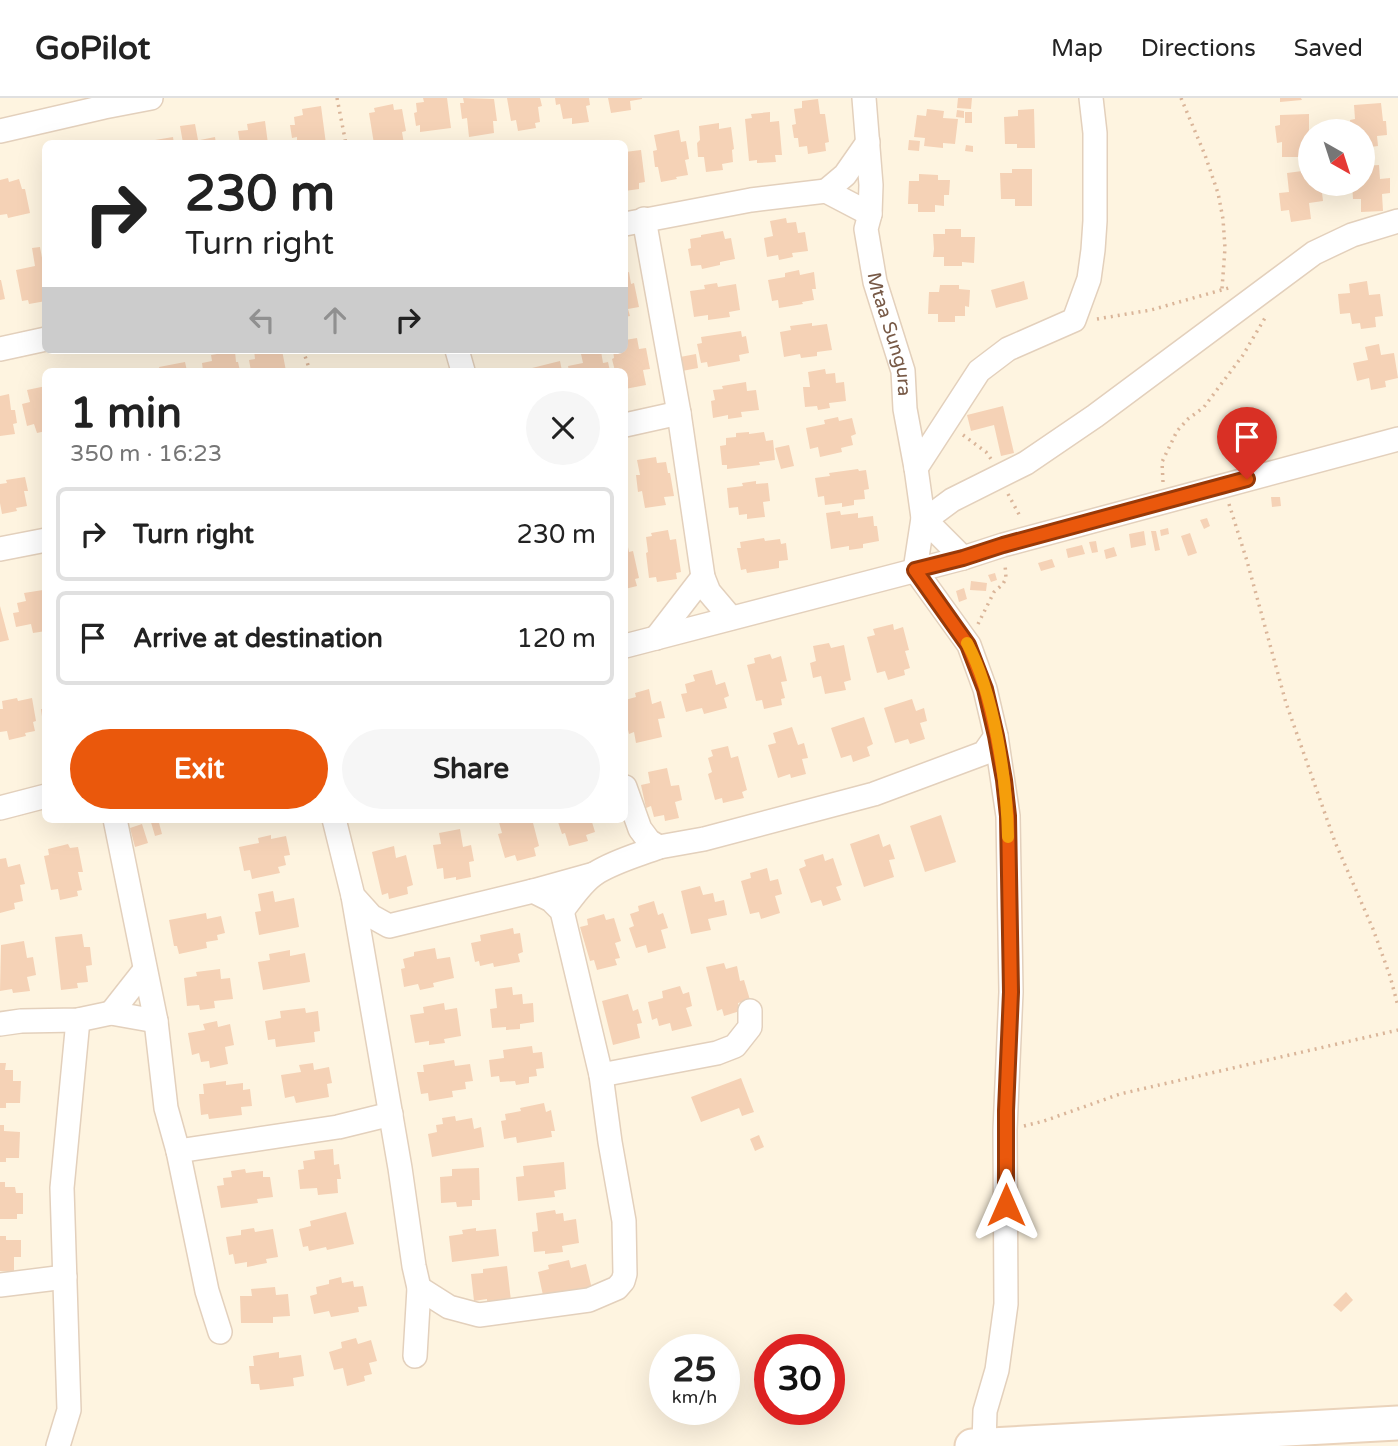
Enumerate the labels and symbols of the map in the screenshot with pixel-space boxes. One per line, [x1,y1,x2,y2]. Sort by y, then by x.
north arrow [1298,119,1376,196]
street label: Mtaa Sungura [863,271,915,397]
pin [1217,407,1277,479]
position arrow [969,1168,1043,1242]
speed limit sign: 30 [754,1334,845,1425]

